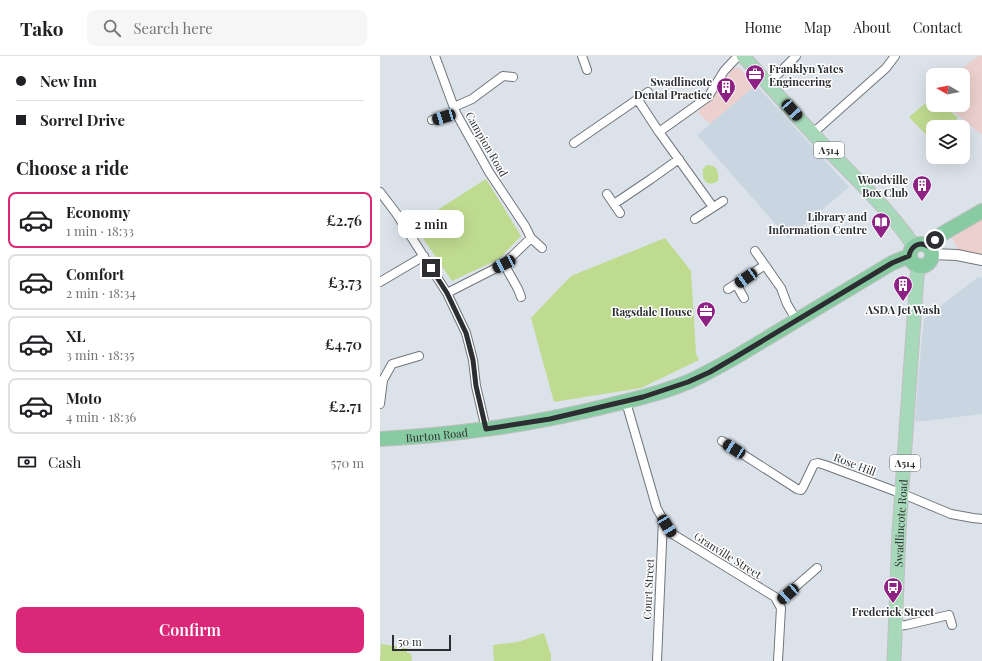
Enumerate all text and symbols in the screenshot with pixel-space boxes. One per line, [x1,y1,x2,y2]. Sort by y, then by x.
search box [87,10,367,46]
text: Tako [20,15,63,41]
icon: search [101,17,123,39]
text: Search here [133,18,213,38]
text: Home [744,18,782,37]
text: Map [804,18,831,37]
text: About [853,18,891,37]
text: Contact [913,18,962,37]
place label: Franklyn Yates Engineering [769,61,844,89]
office icon: Franklyn Yates Engineering [744,63,766,91]
north arrow [926,68,970,112]
map controls [926,68,970,164]
text: New Inn [40,71,97,91]
place label: Swadlincote Dental Practice [634,74,712,102]
building icon: Swadlincote Dental Practice [715,76,737,104]
car [780,97,804,123]
car [431,108,457,126]
street label: Campion Road [462,109,512,180]
text: Sorrel Drive [40,110,125,130]
button: layers [926,120,970,164]
road number: A514 [814,142,844,158]
text: Choose a ride [16,156,129,180]
place label: Woodville Box Club [857,172,909,200]
building icon: Woodville Box Club [911,174,933,202]
icon: car [18,202,54,238]
text: Economy [66,202,130,222]
place label: Library and Information Centre [768,209,867,237]
text: £2.76 [326,210,362,230]
callout: 2 min [398,210,464,238]
library icon: Library and Information Centre [870,211,892,239]
text: 2 min [414,215,448,232]
text: 1 min · 18:33 [66,222,134,239]
route start [926,231,944,249]
car [491,253,517,275]
route end [422,259,440,277]
icon: car [18,264,54,300]
text: Comfort [66,264,124,284]
car [733,266,759,290]
text: £3.73 [328,272,362,292]
building icon: ASDA Jet Wash [892,274,914,302]
text: 2 min · 18:34 [66,284,136,301]
office icon: Ragsdale House [695,300,717,328]
place label: ASDA Jet Wash [865,302,941,317]
place label: Ragsdale House [612,304,692,319]
icon: car [18,326,54,362]
text: XL [66,326,86,346]
text: £4.70 [325,334,362,354]
text: 3 min · 18:35 [66,346,134,363]
icon: car [18,388,54,424]
text: Moto [66,388,102,408]
text: £2.71 [329,396,362,416]
text: 4 min · 18:36 [66,408,136,425]
street label: Burton Road [405,424,469,445]
car [721,437,747,461]
street label: Rose Hill [832,449,878,479]
icon: cash [16,451,38,473]
text: Cash [48,452,81,472]
text: 570 m [331,454,364,471]
road number: A514 [890,455,920,471]
street label: Swadlincote Road [890,478,910,567]
car [656,513,678,539]
street label: Granville Street [691,528,765,582]
street label: Court Street [639,558,657,620]
bus stop icon: Frederick Street [882,576,904,604]
car [775,582,801,606]
place label: Frederick Street [852,604,934,619]
button: Confirm [16,607,364,653]
scale bar [392,633,451,652]
text: 50 m [398,634,422,649]

